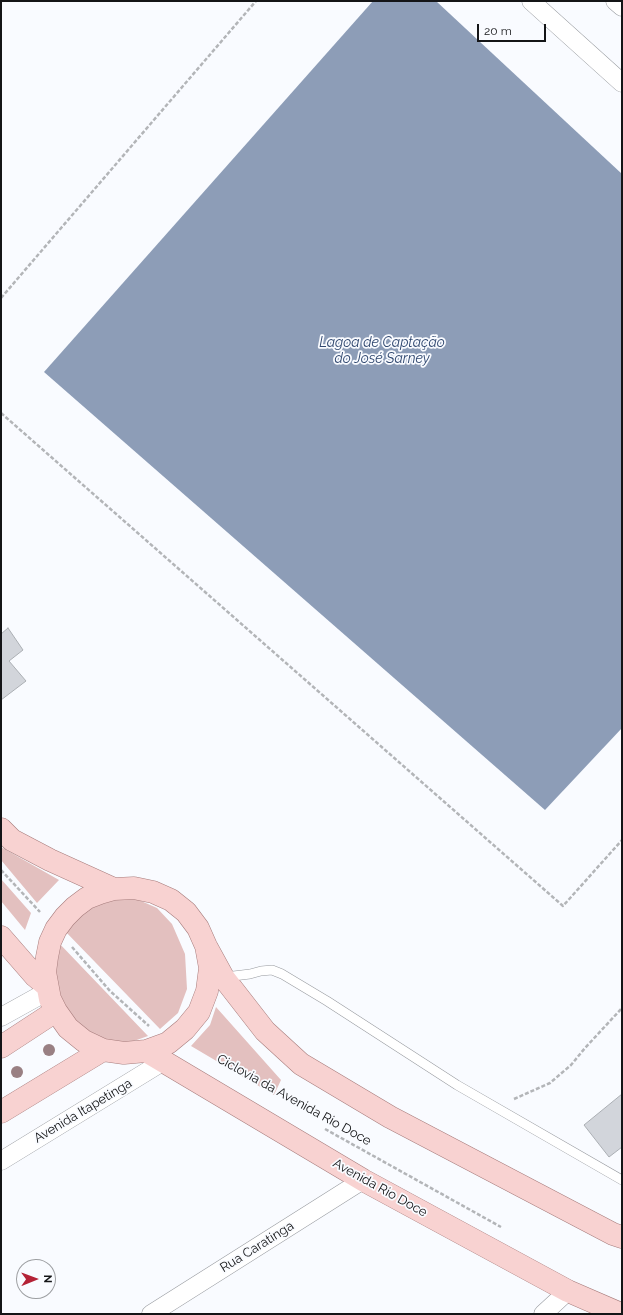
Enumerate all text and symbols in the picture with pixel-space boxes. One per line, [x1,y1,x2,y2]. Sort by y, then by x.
scale bar [479,16,548,42]
text: 20 m [484,24,512,38]
water label: Lagoa de Captação do José Sarney [319,335,445,368]
street label: Ciclovia da Avenida Rio Doce [214,1051,374,1149]
street label: Avenida Itapetinga [31,1076,135,1146]
street label: Avenida Rio Doce [330,1156,430,1220]
street label: Rua Caratinga [217,1218,297,1276]
north arrow [16,1259,56,1299]
text: N [41,1274,54,1283]

